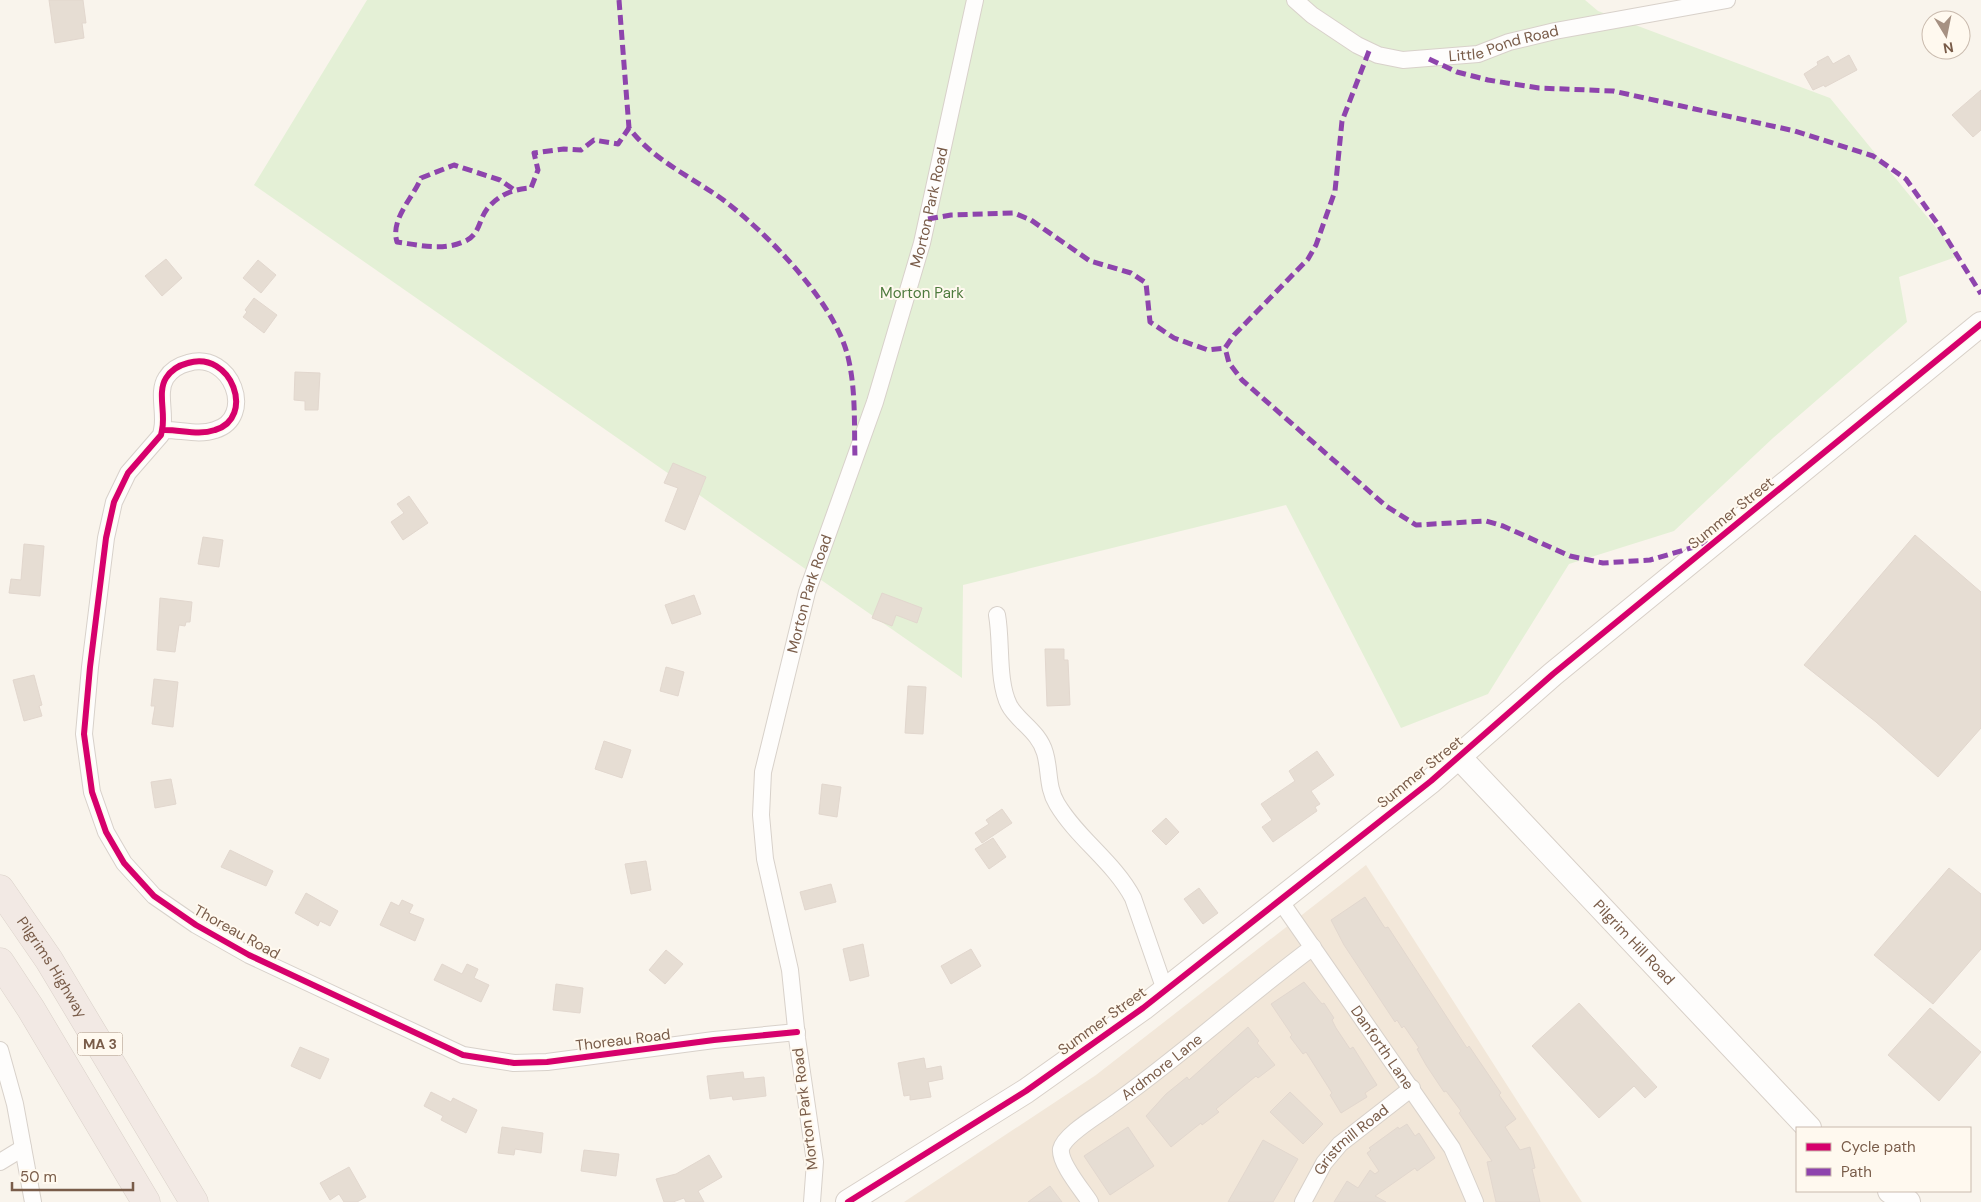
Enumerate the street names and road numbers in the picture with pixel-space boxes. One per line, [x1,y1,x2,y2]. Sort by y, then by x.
street label: Little Pond Road [1448,20,1561,66]
street label: Morton Park Road [905,145,953,270]
street label: Summer Street [1684,472,1778,554]
street label: Morton Park Road [782,532,837,655]
street label: Summer Street [1373,731,1467,813]
street label: Pilgrim Hill Road [1589,896,1679,989]
street label: Thoreau Road [190,900,284,964]
street label: Pilgrims Highway [12,913,92,1022]
street label: Summer Street [1054,982,1150,1060]
street label: Danforth Lane [1346,1002,1418,1094]
street label: Thoreau Road [574,1024,672,1056]
street label: Ardmore Lane [1117,1029,1206,1105]
road number: MA 3 [78,1032,122,1056]
street label: Morton Park Road [788,1047,822,1171]
street label: Gristmill Road [1309,1100,1393,1179]

